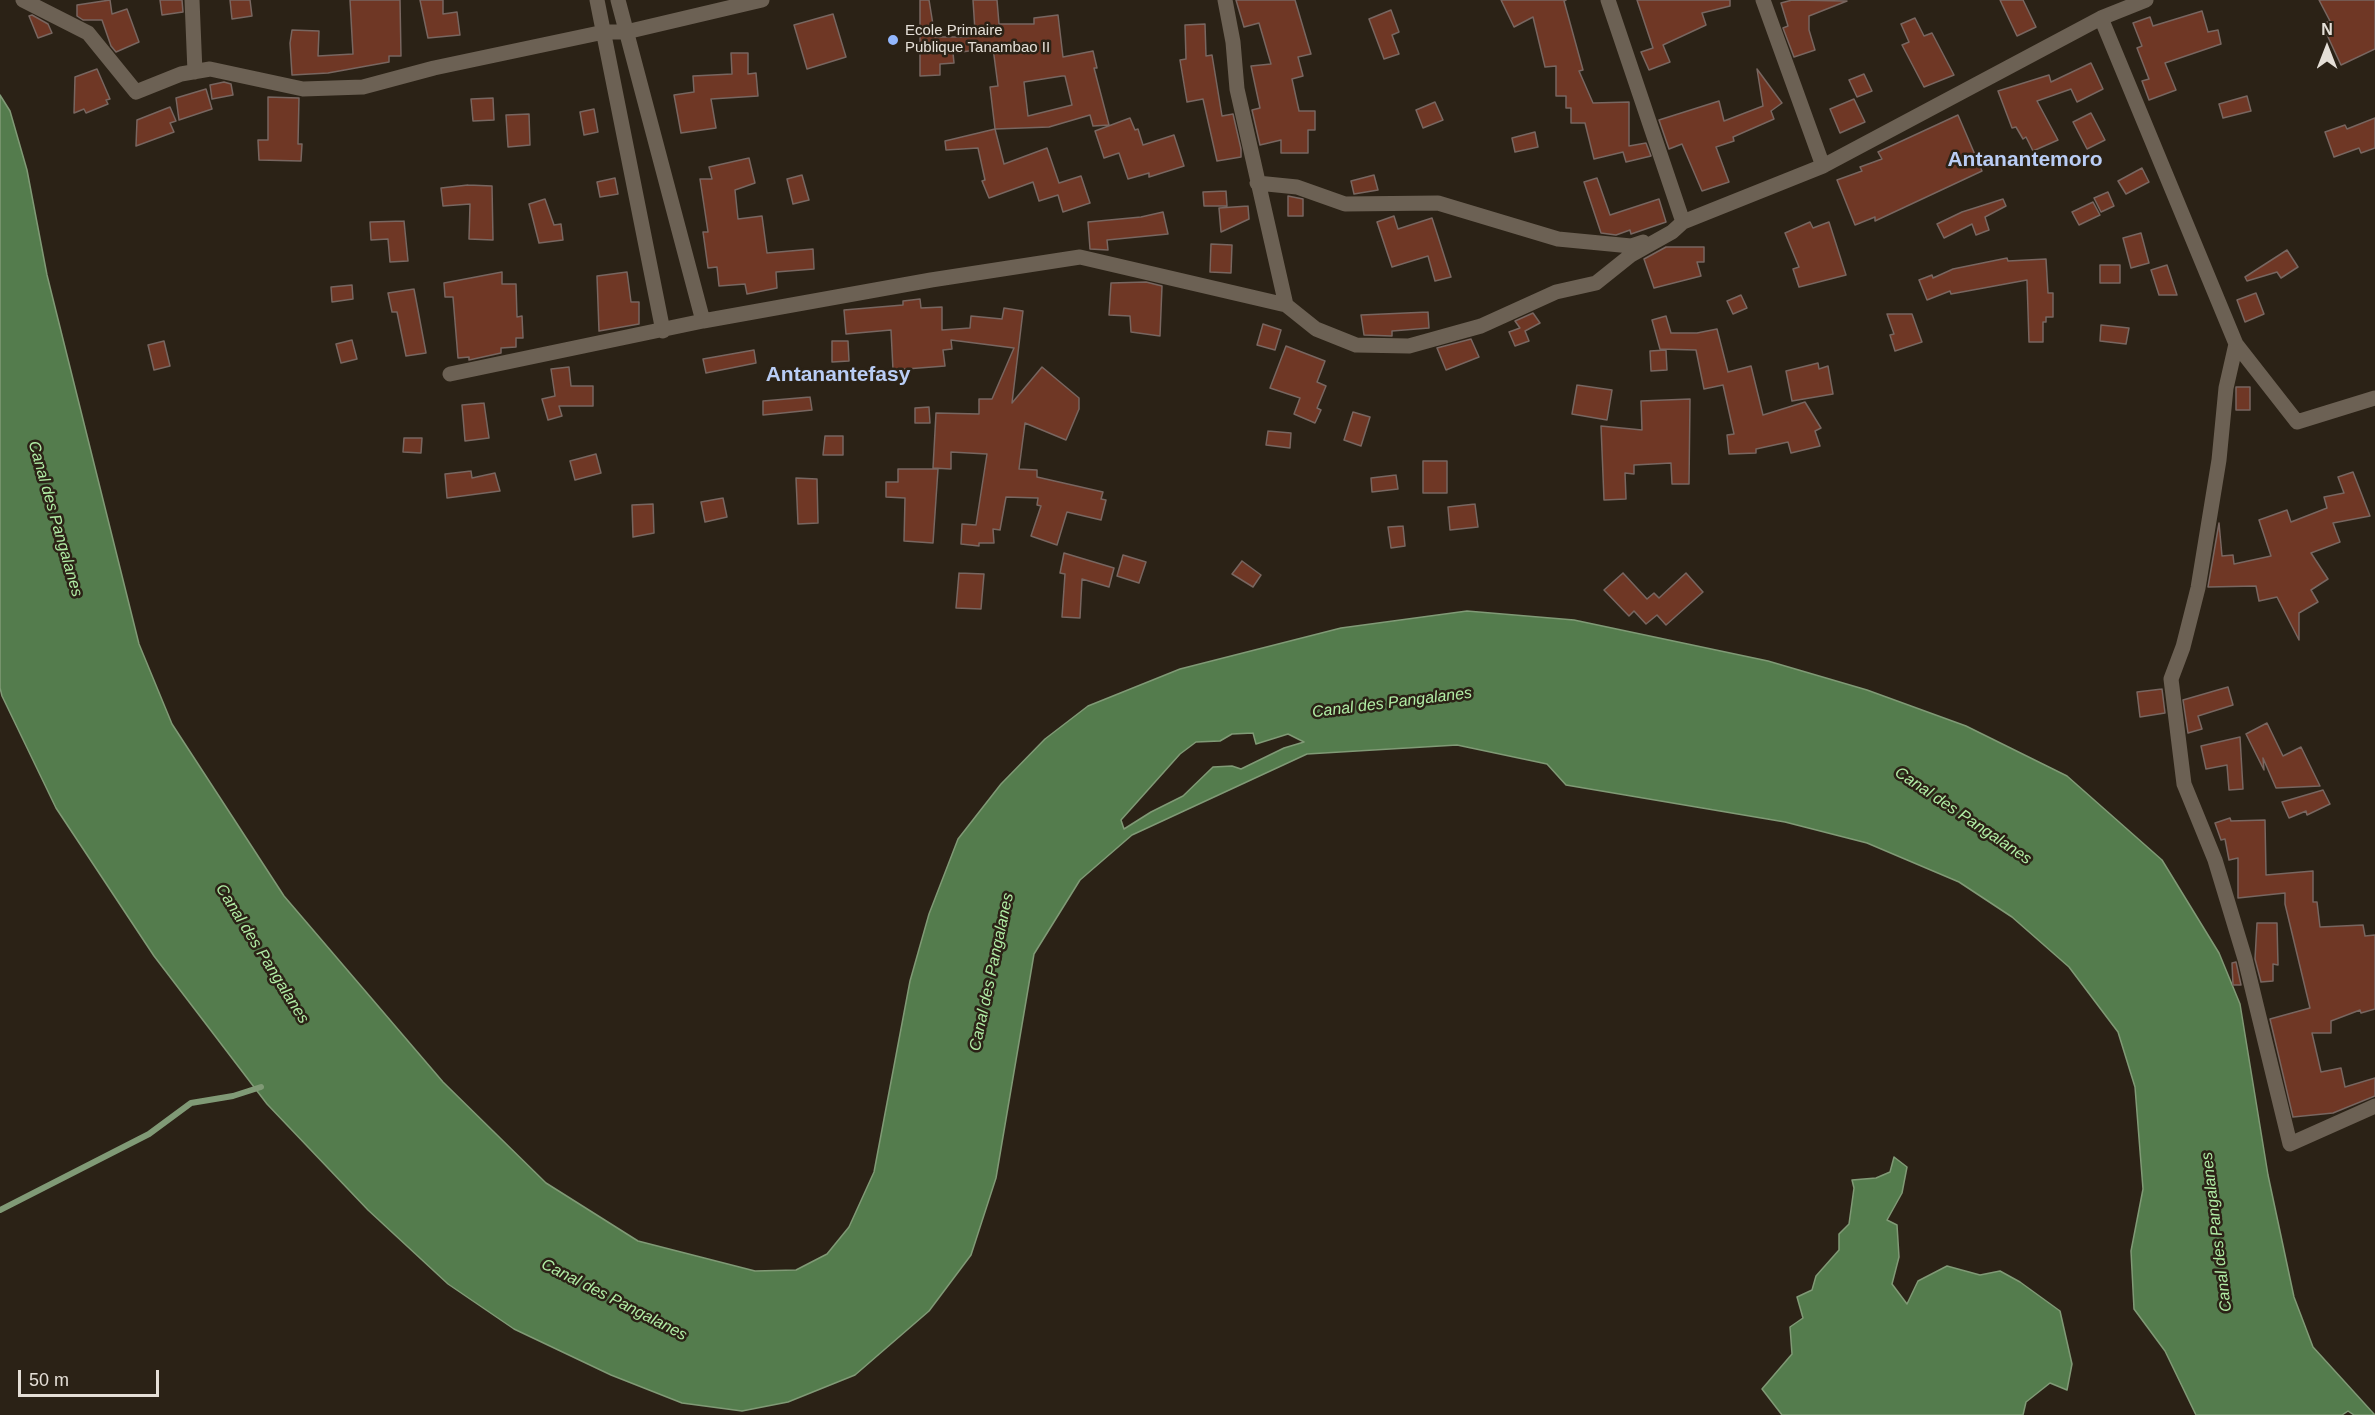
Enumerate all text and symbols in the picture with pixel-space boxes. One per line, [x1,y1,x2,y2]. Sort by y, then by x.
north arrow [2297,18,2357,78]
text: N [2321,21,2333,38]
place label: Ecole Primaire Publique Tanambao II [905,22,1050,57]
marker: Ecole Primaire Publique Tanambao II [886,33,900,47]
district label: Antanantemoro [1947,147,2103,173]
district label: Antanantefasy [766,362,910,388]
water label: Canal des Pangalanes [24,439,86,599]
water label: Canal des Pangalanes [1311,684,1473,722]
water label: Canal des Pangalanes [1891,763,2035,869]
water label: Canal des Pangalanes [211,881,313,1027]
water label: Canal des Pangalanes [966,891,1018,1053]
water label: Canal des Pangalanes [2198,1151,2236,1313]
water label: Canal des Pangalanes [538,1255,690,1345]
scale bar [21,1358,162,1396]
text: 50 m [29,1370,69,1390]

